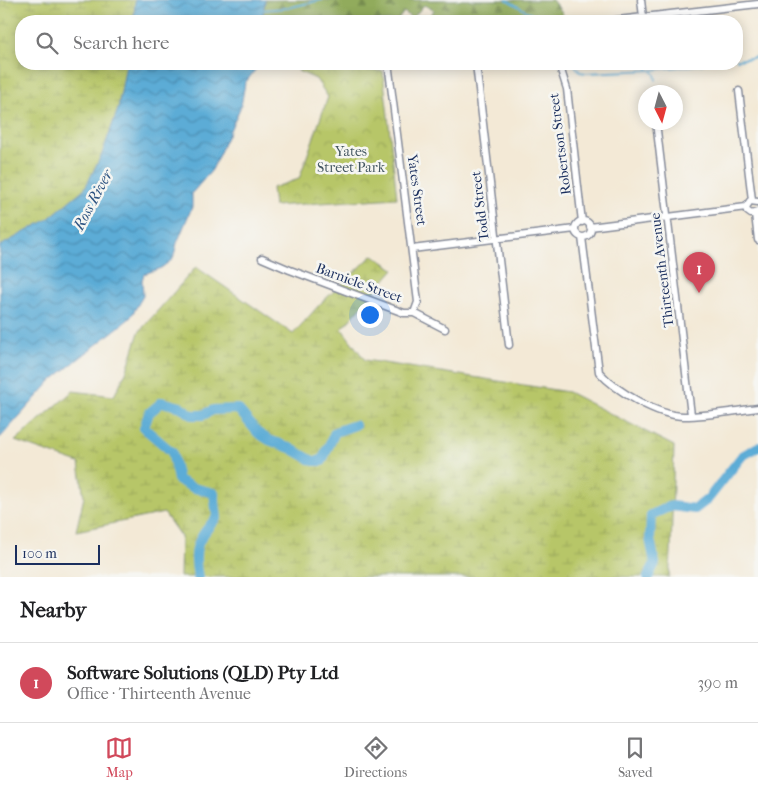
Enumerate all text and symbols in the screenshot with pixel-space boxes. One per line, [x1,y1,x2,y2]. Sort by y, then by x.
search box [15,15,743,70]
icon: search [33,29,61,57]
text: Search here [73,32,169,54]
north arrow [638,85,683,130]
street label: Robertson Street [545,92,575,196]
park label: Yates Street Park [317,143,386,176]
street label: Yates Street [403,152,430,227]
water label: Ross River [69,166,117,234]
street label: Todd Street [467,170,493,242]
street label: Thirteenth Avenue [647,211,677,328]
pin: 1 [683,252,715,293]
street label: Barnicle Street [314,260,404,306]
your location [357,302,383,328]
scale bar [15,542,100,565]
text: 100 m [22,545,57,562]
text: Nearby [20,598,86,622]
text: Software Solutions (QLD) Pty Ltd [67,662,339,684]
text: 1 [33,673,39,692]
text: 390 m [697,673,738,692]
text: Office · Thirteenth Avenue [67,684,251,703]
tab: Map [105,734,133,781]
tab: Directions [344,734,407,781]
tab: Saved [618,734,653,781]

